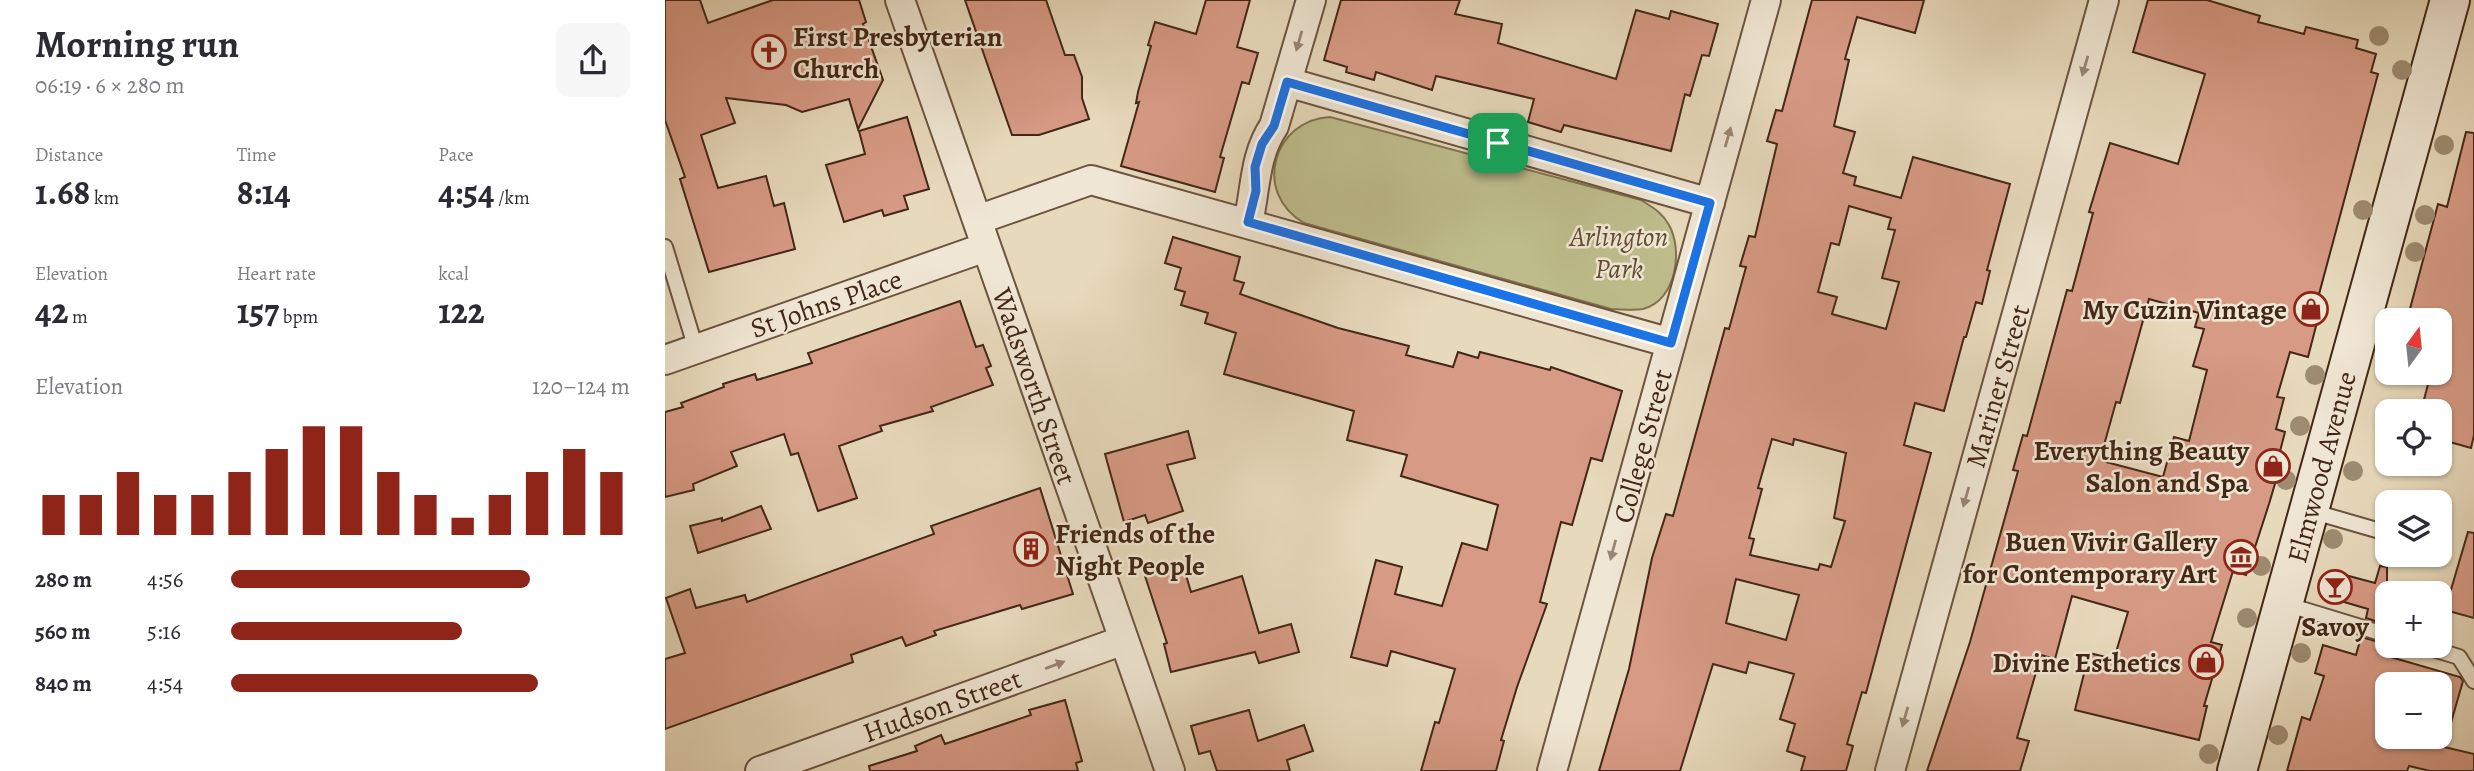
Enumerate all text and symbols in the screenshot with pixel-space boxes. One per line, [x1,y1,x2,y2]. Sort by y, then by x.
text: Morning run [35,18,239,70]
place label: First Presbyterian Church [793,18,1003,88]
button: share [556,23,630,97]
one-way arrow [1293,31,1303,52]
church icon: First Presbyterian Church [750,33,788,71]
one-way arrow [2080,56,2090,77]
text: 06:19 · 6 × 280 m [35,70,185,101]
pin [1468,113,1528,173]
icon: arrive [1479,124,1517,162]
one-way arrow [1723,126,1734,148]
text: Distance [35,142,103,168]
text: Time [237,142,276,168]
text: Pace [438,142,474,168]
text: 1.68 [35,168,90,216]
text: 8:14 [237,168,291,216]
text: 4:54 [438,168,495,216]
text: km [90,185,119,211]
text: /km [495,185,530,211]
park label: Arlington Park [1568,218,1668,288]
street label: St Johns Place [745,260,907,348]
text: Elevation [35,261,108,287]
text: Heart rate [237,261,316,287]
text: kcal [438,261,469,287]
street label: Wadsworth Street [982,282,1086,490]
text: 42 [35,287,68,335]
text: 157 [237,287,279,335]
text: 122 [438,287,485,335]
shop icon: My Cuzin Vintage [2292,290,2330,328]
place label: My Cuzin Vintage [2082,291,2287,329]
street label: Mariner Street [1957,300,2039,472]
text: m [68,304,88,330]
text: bpm [279,304,318,330]
north arrow [2375,308,2452,385]
map controls [2375,308,2452,749]
street label: College Street [1604,365,1682,527]
street label: Elmwood Avenue [2278,367,2366,567]
text: Elevation [35,371,123,402]
text: 120–124 m [532,371,630,402]
button: locate [2375,399,2452,476]
place label: Everything Beauty Salon and Spa [2033,432,2250,502]
shop icon: Everything Beauty Salon and Spa [2254,447,2292,485]
one-way arrow [1960,487,1970,508]
button: layers [2375,490,2452,567]
place label: Friends of the Night People [1055,515,1215,585]
place label: Buen Vivir Gallery for Contemporary Art [1962,523,2218,593]
building icon: Friends of the Night People [1012,530,1050,568]
museum icon: Buen Vivir Gallery for Contemporary Art [2222,538,2260,576]
one-way arrow [1608,540,1618,561]
text: 280 m [35,564,92,595]
text: 4:56 [147,564,183,595]
bar icon: Savoy [2316,568,2354,606]
button: + [2375,581,2452,658]
place label: Savoy [2301,608,2370,646]
text: 560 m [35,616,90,647]
text: 5:16 [147,616,181,647]
shop icon: Divine Esthetics [2187,643,2225,681]
place label: Divine Esthetics [1992,644,2181,682]
one-way arrow [1044,659,1065,670]
street label: Hudson Street [858,660,1027,752]
text: 840 m [35,668,92,699]
text: 4:54 [147,668,183,699]
button: − [2375,672,2452,749]
one-way arrow [1899,706,1910,728]

